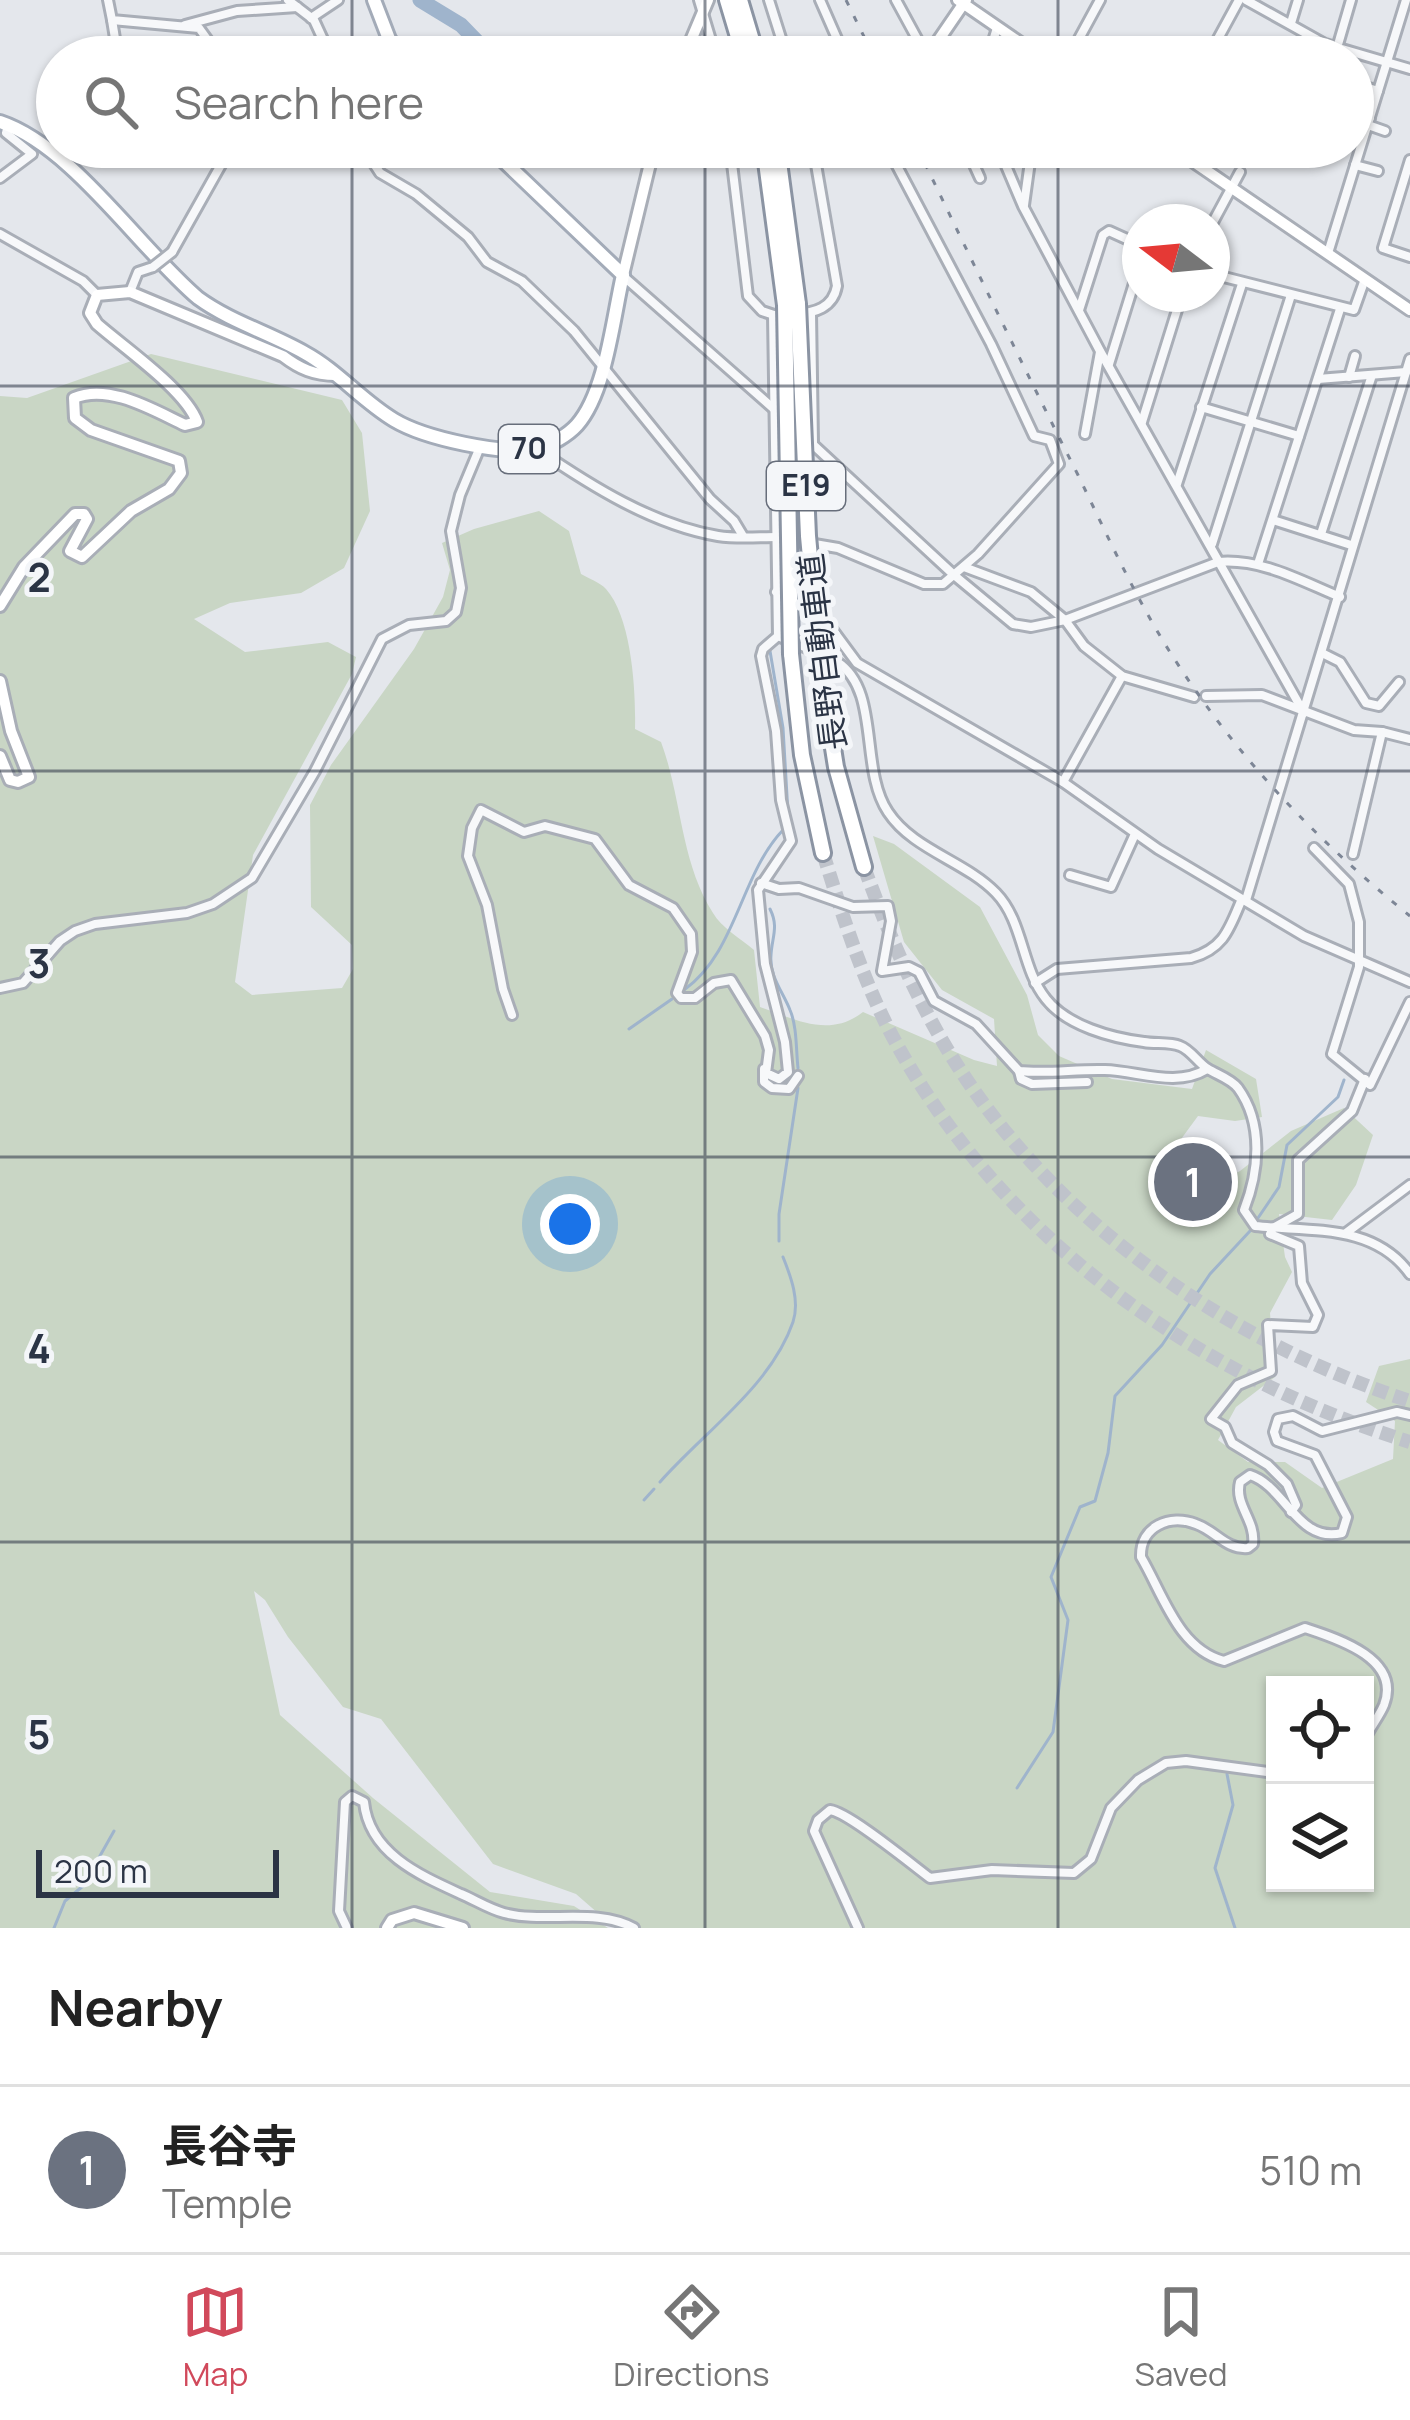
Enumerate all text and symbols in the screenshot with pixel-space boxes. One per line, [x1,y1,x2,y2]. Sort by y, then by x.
search box [36,36,1374,168]
icon: search [78,69,144,135]
text: Search here [174,71,424,133]
north arrow [1122,204,1230,312]
road number: 70 [499,425,559,473]
road number: E19 [767,462,845,510]
text: 2 [27,550,51,604]
street label: 長野自動車道 [787,551,856,753]
text: 3 [28,936,50,990]
pin: 1 [1154,1137,1232,1227]
your location [540,1194,600,1254]
text: 4 [27,1321,51,1375]
map controls [1266,1676,1374,1892]
button: locate [1266,1676,1374,1784]
text: 5 [28,1707,50,1761]
button: layers [1266,1784,1374,1892]
scale bar [36,1844,279,1897]
text: 200 m [54,1848,148,1893]
text: Nearby [48,1972,223,2041]
text: 長谷寺 [162,2114,297,2176]
text: 1 [78,2143,96,2197]
text: 510 m [1260,2143,1362,2197]
text: Temple [162,2176,292,2230]
tab: Map [182,2279,248,2396]
tab: Directions [613,2279,770,2396]
tab: Saved [1135,2279,1228,2396]

